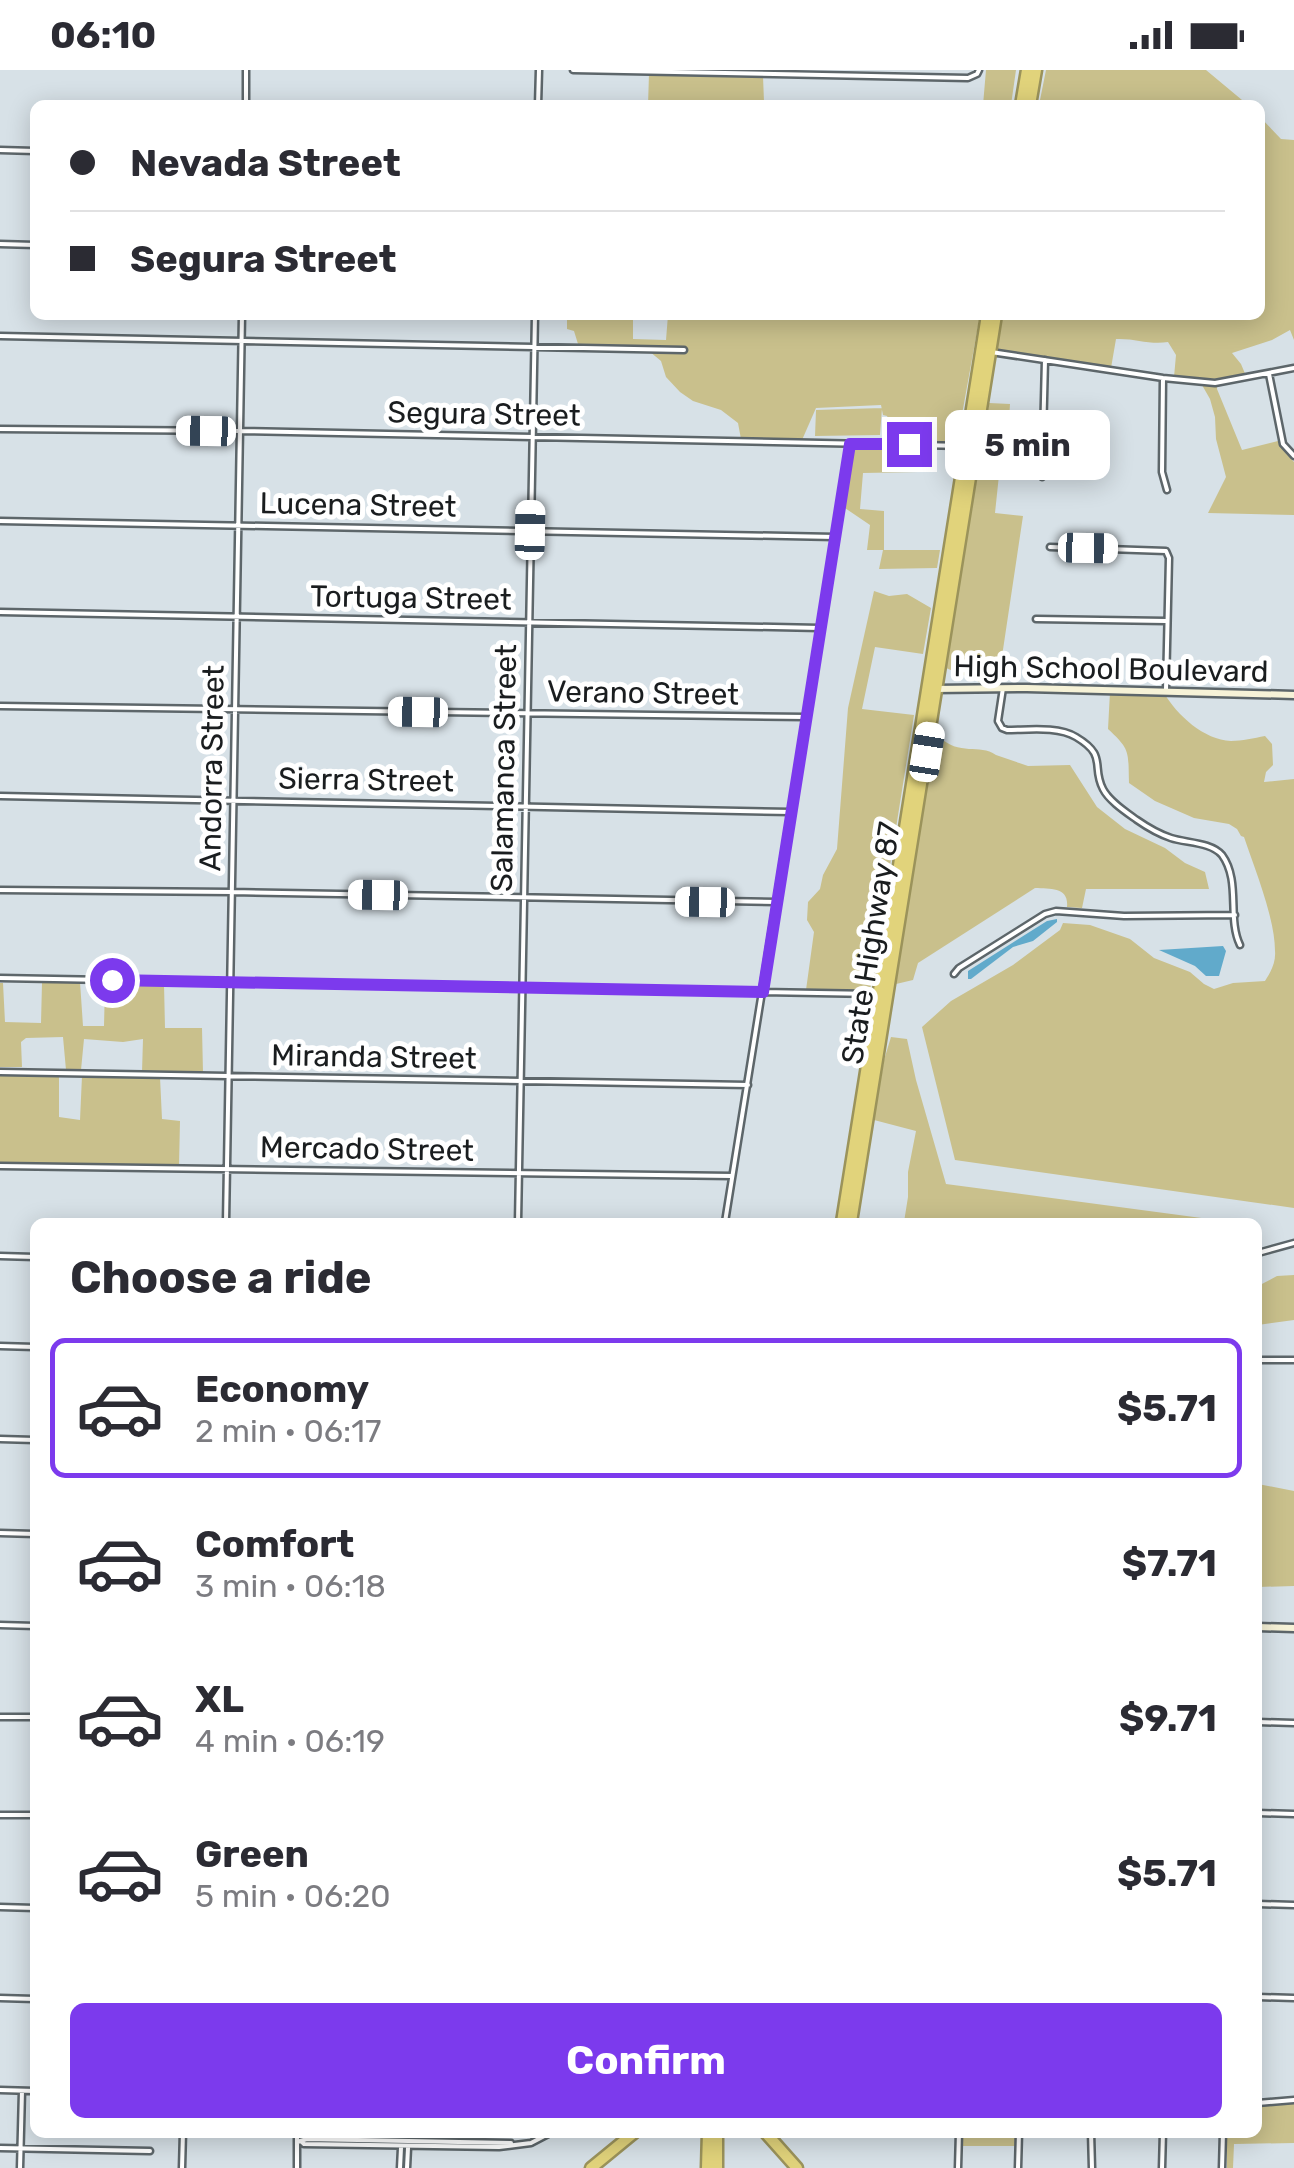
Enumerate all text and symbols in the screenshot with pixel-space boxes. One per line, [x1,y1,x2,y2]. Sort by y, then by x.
text: 06:10 [50,12,156,58]
text: Nevada Street [130,140,401,186]
text: Segura Street [130,236,397,282]
street label: Segura Street [387,394,581,434]
callout: 5 min [944,409,1109,479]
car [176,415,236,447]
route end [887,422,932,467]
text: 5 min [984,426,1071,464]
street label: Lucena Street [259,485,457,525]
car [514,500,546,560]
car [1058,532,1118,564]
street label: Tortuga Street [310,578,512,618]
street label: Salamanca Street [484,644,524,892]
street label: High School Boulevard [953,648,1269,690]
street label: Andorra Street [192,664,232,872]
street label: Verano Street [547,673,740,713]
car [388,696,448,728]
car [907,720,947,784]
street label: Sierra Street [278,760,455,800]
street label: State Highway 87 [834,819,908,1067]
car [348,879,408,911]
car [675,886,735,918]
route start [90,958,135,1003]
street label: Miranda Street [271,1037,477,1077]
street label: Mercado Street [260,1129,475,1169]
text: Choose a ride [70,1251,372,1304]
icon: car [75,1363,165,1453]
text: Economy [195,1366,369,1412]
text: $5.71 [1117,1385,1217,1431]
text: 2 min · 06:17 [195,1412,381,1450]
icon: car [75,1518,165,1608]
text: Comfort [195,1521,354,1567]
text: $7.71 [1122,1540,1217,1586]
text: 3 min · 06:18 [195,1567,386,1605]
icon: car [75,1673,165,1763]
text: XL [195,1676,244,1722]
text: $9.71 [1119,1695,1217,1741]
text: 4 min · 06:19 [195,1722,385,1760]
icon: car [75,1828,165,1918]
text: Green [195,1831,309,1877]
text: $5.71 [1117,1850,1217,1896]
text: 5 min · 06:20 [195,1877,391,1915]
button: Confirm [70,2003,1222,2118]

